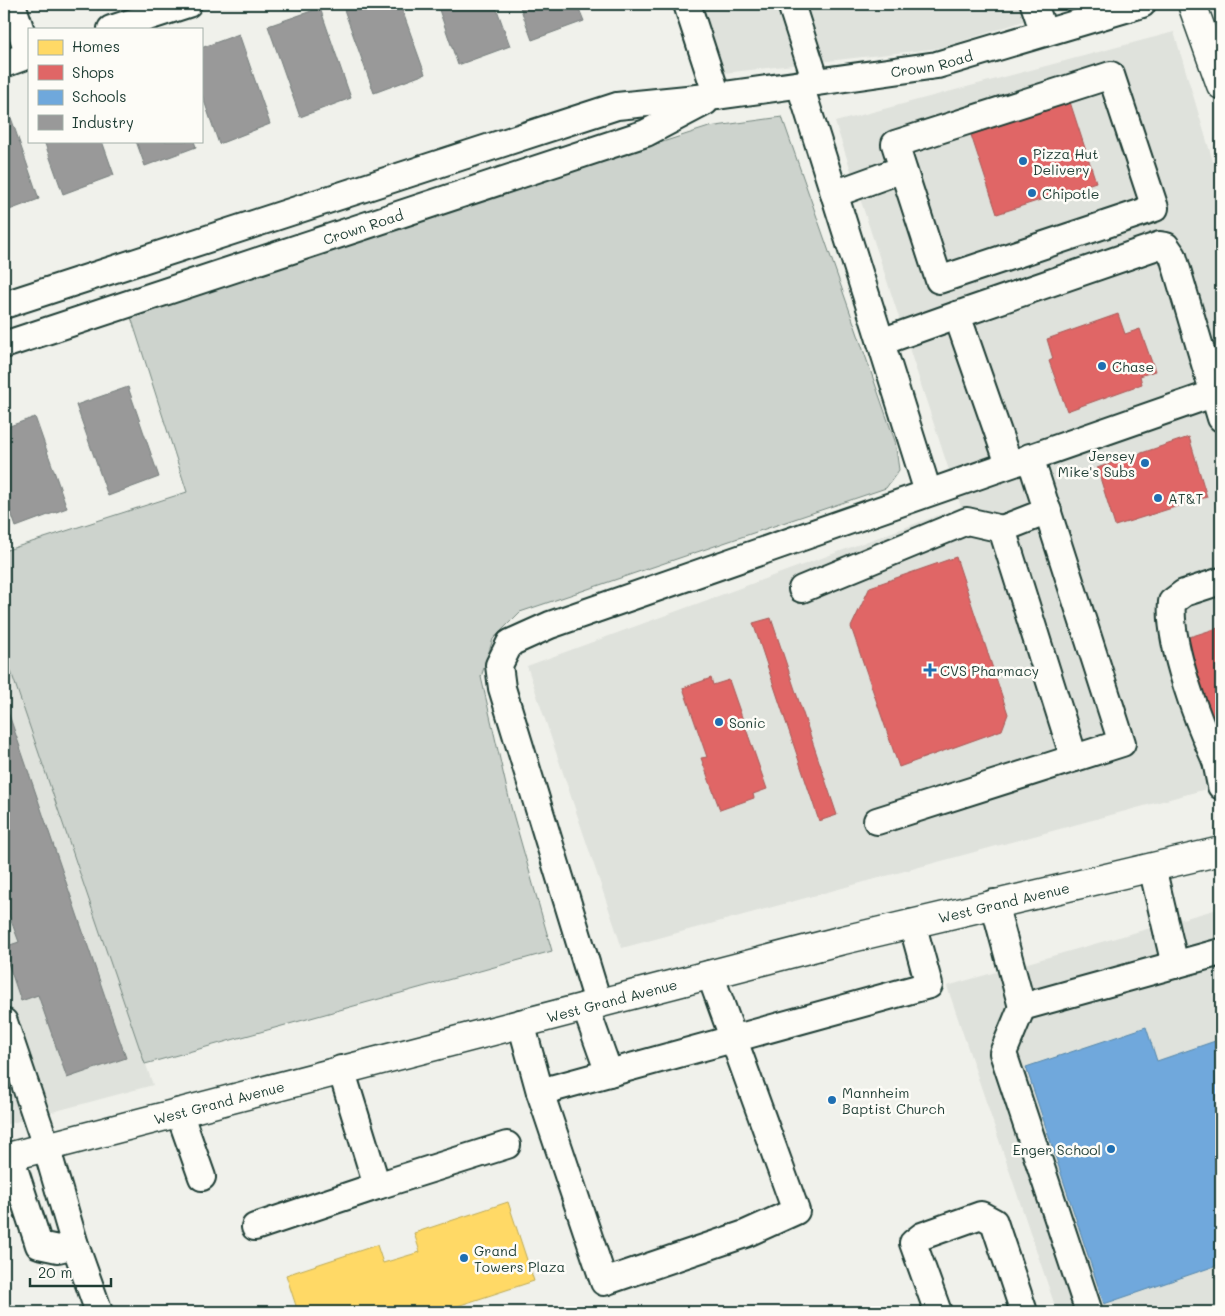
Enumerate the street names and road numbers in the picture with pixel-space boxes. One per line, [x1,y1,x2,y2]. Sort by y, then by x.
street label: Crown Road [889,45,975,81]
street label: Crown Road [320,204,406,249]
street label: West Grand Avenue [936,878,1071,927]
street label: West Grand Avenue [544,974,679,1026]
street label: West Grand Avenue [152,1076,286,1128]

